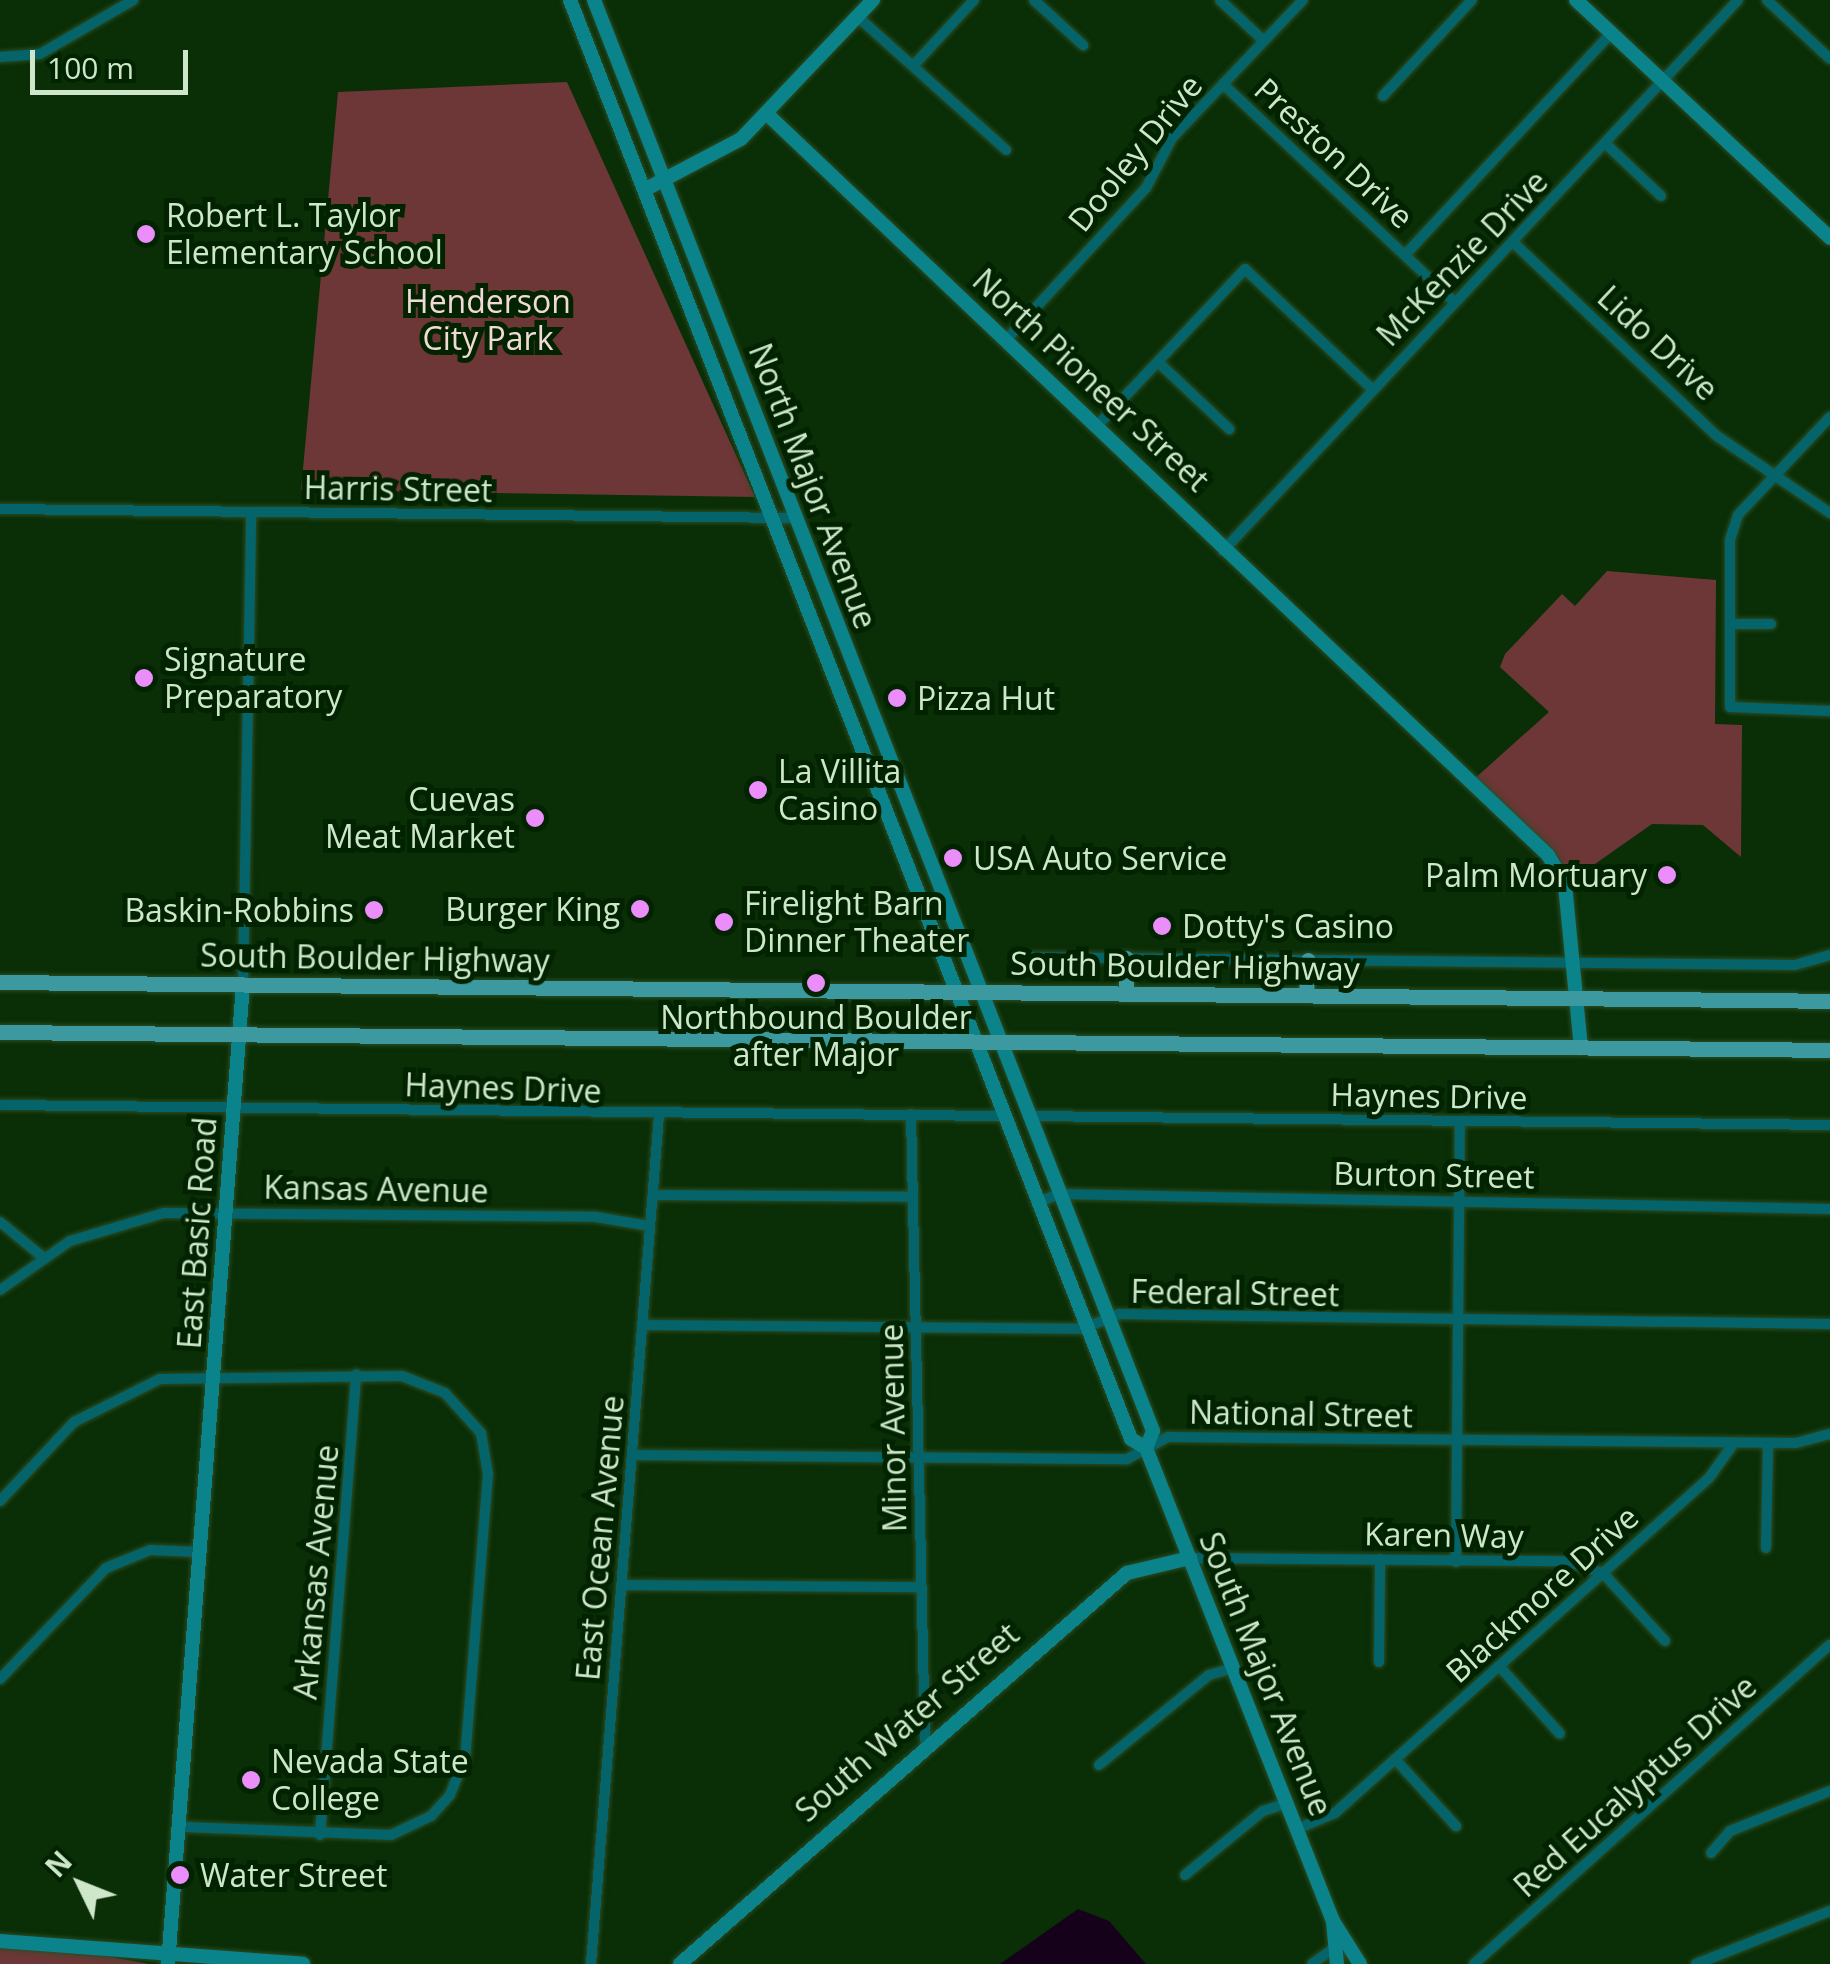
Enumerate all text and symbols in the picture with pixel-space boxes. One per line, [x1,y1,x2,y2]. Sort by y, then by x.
scale bar [35,30,192,92]
text: 100 m [47,47,134,88]
street label: Dooley Drive [1060,67,1210,239]
street label: Preston Drive [1247,70,1421,236]
street label: McKenzie Drive [1369,162,1555,354]
place label: Robert L. Taylor Elementary School [166,197,443,272]
marker: Robert L. Taylor Elementary School [135,223,157,245]
street label: North Pioneer Street [965,261,1217,499]
street label: Lido Drive [1590,278,1726,408]
park label: Henderson City Park [405,283,571,358]
street label: North Major Avenue [741,338,885,634]
street label: Harris Street [303,468,493,510]
place label: Signature Preparatory [164,641,342,716]
marker: Signature Preparatory [133,667,155,689]
place label: Pizza Hut [917,679,1055,717]
marker: Pizza Hut [886,687,908,709]
place label: La Villita Casino [778,753,901,828]
marker: La Villita Casino [747,779,769,801]
place label: Cuevas Meat Market [325,781,515,856]
marker: Cuevas Meat Market [524,807,546,829]
place label: USA Auto Service [973,839,1227,877]
marker: USA Auto Service [942,847,964,869]
place label: Palm Mortuary [1425,856,1647,894]
marker: Palm Mortuary [1656,864,1678,886]
place label: Firelight Barn Dinner Theater [744,885,969,960]
place label: Burger King [445,890,620,928]
place label: Baskin-Robbins [124,891,354,929]
marker: Burger King [629,898,651,920]
marker: Baskin-Robbins [363,899,385,921]
place label: Dotty's Casino [1182,907,1394,945]
marker: Firelight Barn Dinner Theater [713,911,735,933]
marker: Dotty's Casino [1151,915,1173,937]
street label: South Boulder Highway [200,936,550,980]
street label: South Boulder Highway [1010,944,1360,988]
marker: Northbound Boulder after Major [805,972,827,994]
place label: Northbound Boulder after Major [660,999,972,1074]
street label: Haynes Drive [404,1065,602,1111]
street label: Haynes Drive [1330,1075,1528,1117]
street label: East Basic Road [170,1116,224,1350]
street label: Burton Street [1333,1154,1535,1196]
street label: Kansas Avenue [263,1168,489,1210]
street label: Federal Street [1130,1272,1340,1314]
street label: Minor Avenue [872,1323,914,1533]
street label: National Street [1189,1393,1413,1435]
street label: East Ocean Avenue [568,1394,632,1682]
street label: Arkansas Avenue [286,1443,346,1701]
street label: Blackmore Drive [1438,1498,1646,1690]
street label: Karen Way [1364,1514,1524,1556]
street label: South Major Avenue [1192,1527,1340,1821]
street label: South Water Street [788,1615,1026,1829]
street label: Red Eucalyptus Drive [1506,1667,1764,1905]
place label: Nevada State College [271,1743,469,1818]
marker: Nevada State College [240,1769,262,1791]
north arrow [30,1834,130,1934]
text: N [36,1842,80,1885]
place label: Water Street [200,1856,387,1894]
marker: Water Street [169,1864,191,1886]

